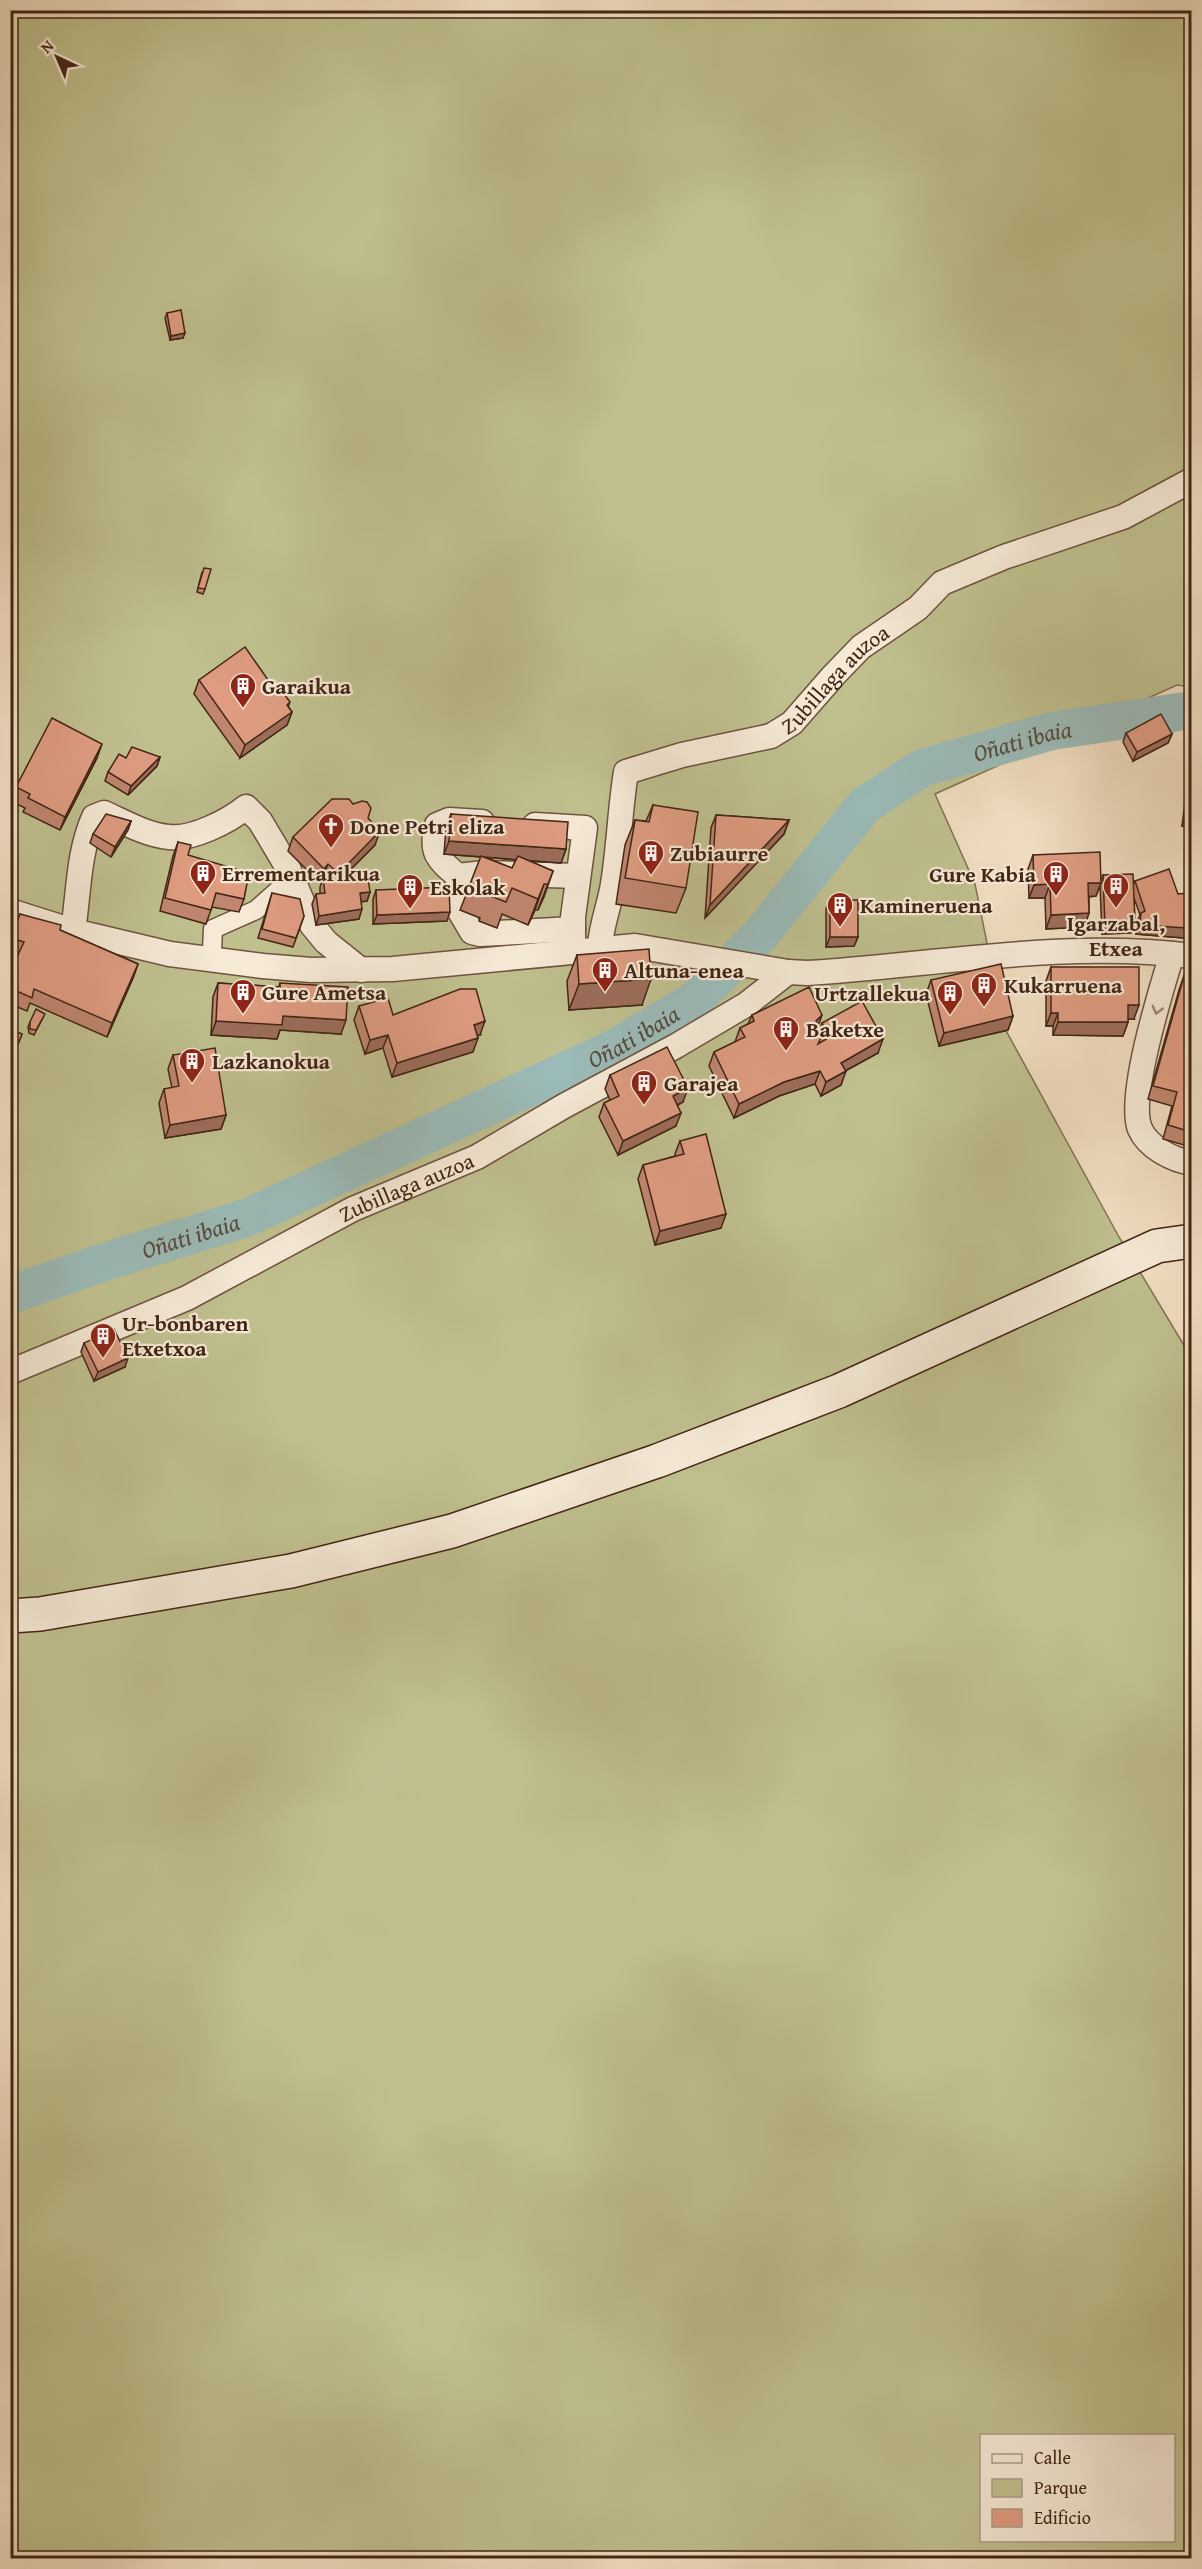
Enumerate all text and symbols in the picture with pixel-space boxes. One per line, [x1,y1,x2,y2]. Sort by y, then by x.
north arrow [27,27,87,87]
text: N [34,34,59,59]
street label: Zubillaga auzoa [775,616,896,742]
place label: Garaikua [262,670,352,702]
building icon: Garaikua [228,671,258,709]
water label: Oñati ibaia [969,711,1074,770]
place label: Done Petri eliza [350,810,505,842]
church icon: Done Petri eliza [316,811,346,849]
place label: Zubiaurre [670,837,768,869]
building icon: Zubiaurre [636,838,666,876]
place label: Errementarikua [222,857,381,889]
building icon: Errementarikua [188,858,218,896]
place label: Gure Kabia [929,858,1037,890]
building icon: Gure Kabia [1041,859,1071,897]
place label: Eskolak [430,871,506,903]
building icon: Igarzabal, Etxea [1101,871,1131,909]
building icon: Eskolak [395,872,425,910]
place label: Kamineruena [860,889,993,921]
building icon: Kamineruena [825,890,855,928]
place label: Igarzabal, Etxea [1067,907,1165,964]
place label: Altuna-enea [624,954,745,986]
building icon: Altuna-enea [590,955,620,993]
place label: Kukarruena [1004,969,1123,1001]
building icon: Kukarruena [969,970,999,1008]
place label: Gure Ametsa [262,976,387,1008]
building icon: Gure Ametsa [228,977,258,1015]
place label: Urtzallekua [814,977,931,1009]
building icon: Urtzallekua [935,978,965,1016]
water label: Oñati ibaia [581,996,686,1076]
one-way arrow [1151,1005,1164,1015]
place label: Baketxe [806,1013,884,1045]
building icon: Baketxe [771,1014,801,1052]
place label: Lazkanokua [212,1045,331,1077]
building icon: Lazkanokua [177,1046,207,1084]
place label: Garajea [664,1067,739,1099]
building icon: Garajea [629,1068,659,1106]
street label: Zubillaga auzoa [333,1144,479,1230]
water label: Oñati ibaia [137,1204,244,1267]
place label: Ur-bonbaren Etxetxoa [122,1307,249,1364]
building icon: Ur-bonbaren Etxetxoa [88,1321,118,1359]
legend [980,2434,1175,2542]
text: Calle [1034,2444,1071,2471]
text: Parque [1034,2474,1087,2501]
text: Edificio [1034,2504,1091,2531]

